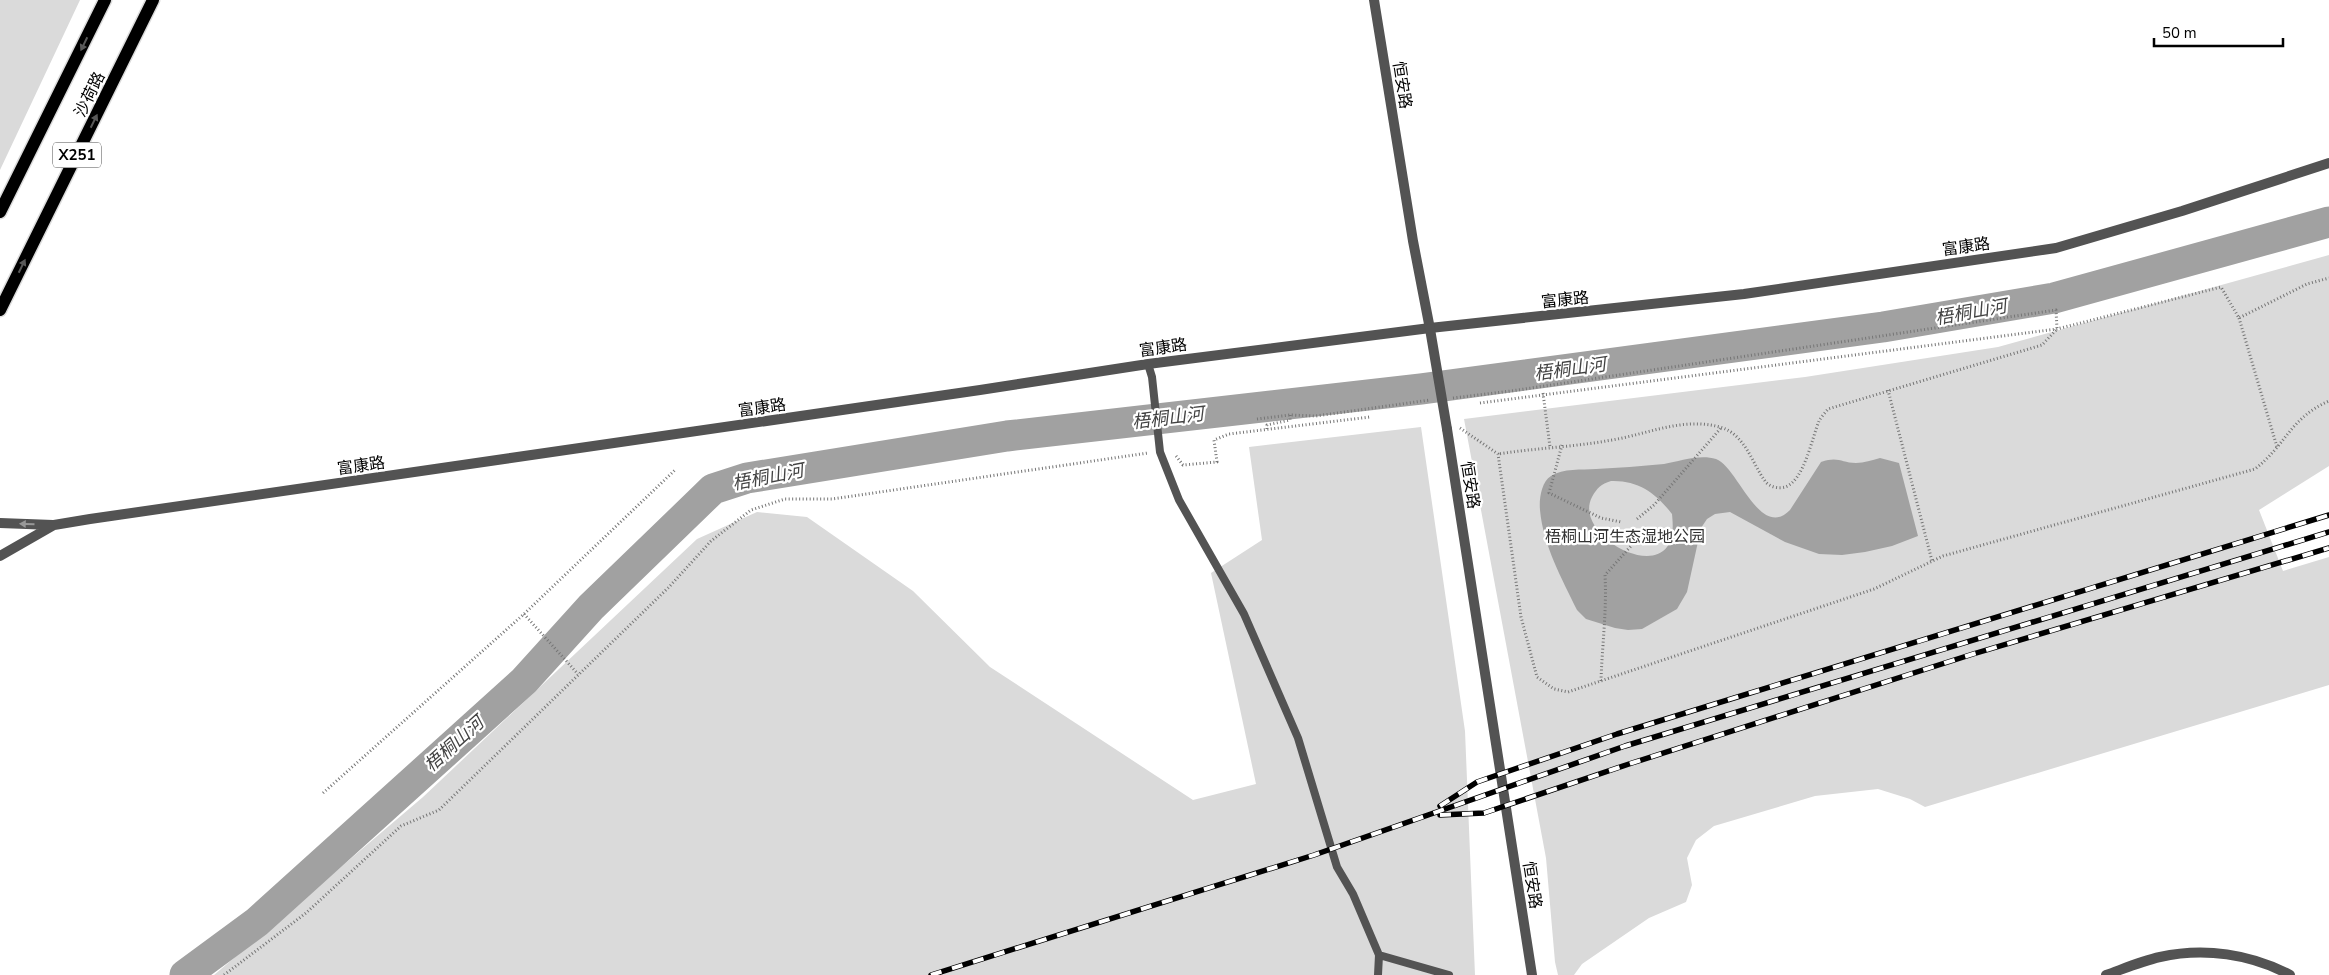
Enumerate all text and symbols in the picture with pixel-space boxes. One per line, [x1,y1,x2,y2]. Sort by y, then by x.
scale bar [2154,15,2283,47]
text: 50 m [2162,23,2197,43]
one-way arrow [80,36,88,51]
street label: 恒安路 [1387,60,1417,111]
street label: 沙荷路 [69,68,110,121]
one-way arrow [90,114,98,128]
road number: X251 [53,142,101,168]
street label: 富康路 [1941,233,1991,261]
one-way arrow [18,259,26,273]
street label: 富康路 [1540,287,1590,313]
water label: 梧桐山河 [1933,293,2011,330]
street label: 富康路 [1138,334,1188,362]
water label: 梧桐山河 [1533,352,1610,386]
street label: 富康路 [737,394,787,422]
water label: 梧桐山河 [1131,401,1208,434]
street label: 富康路 [336,452,386,480]
water label: 梧桐山河 [730,458,809,496]
street label: 恒安路 [1455,460,1485,511]
one-way arrow [19,520,35,528]
park label: 梧桐山河生态湿地公园 [1545,526,1705,548]
water label: 梧桐山河 [419,709,491,777]
street label: 恒安路 [1517,860,1547,911]

